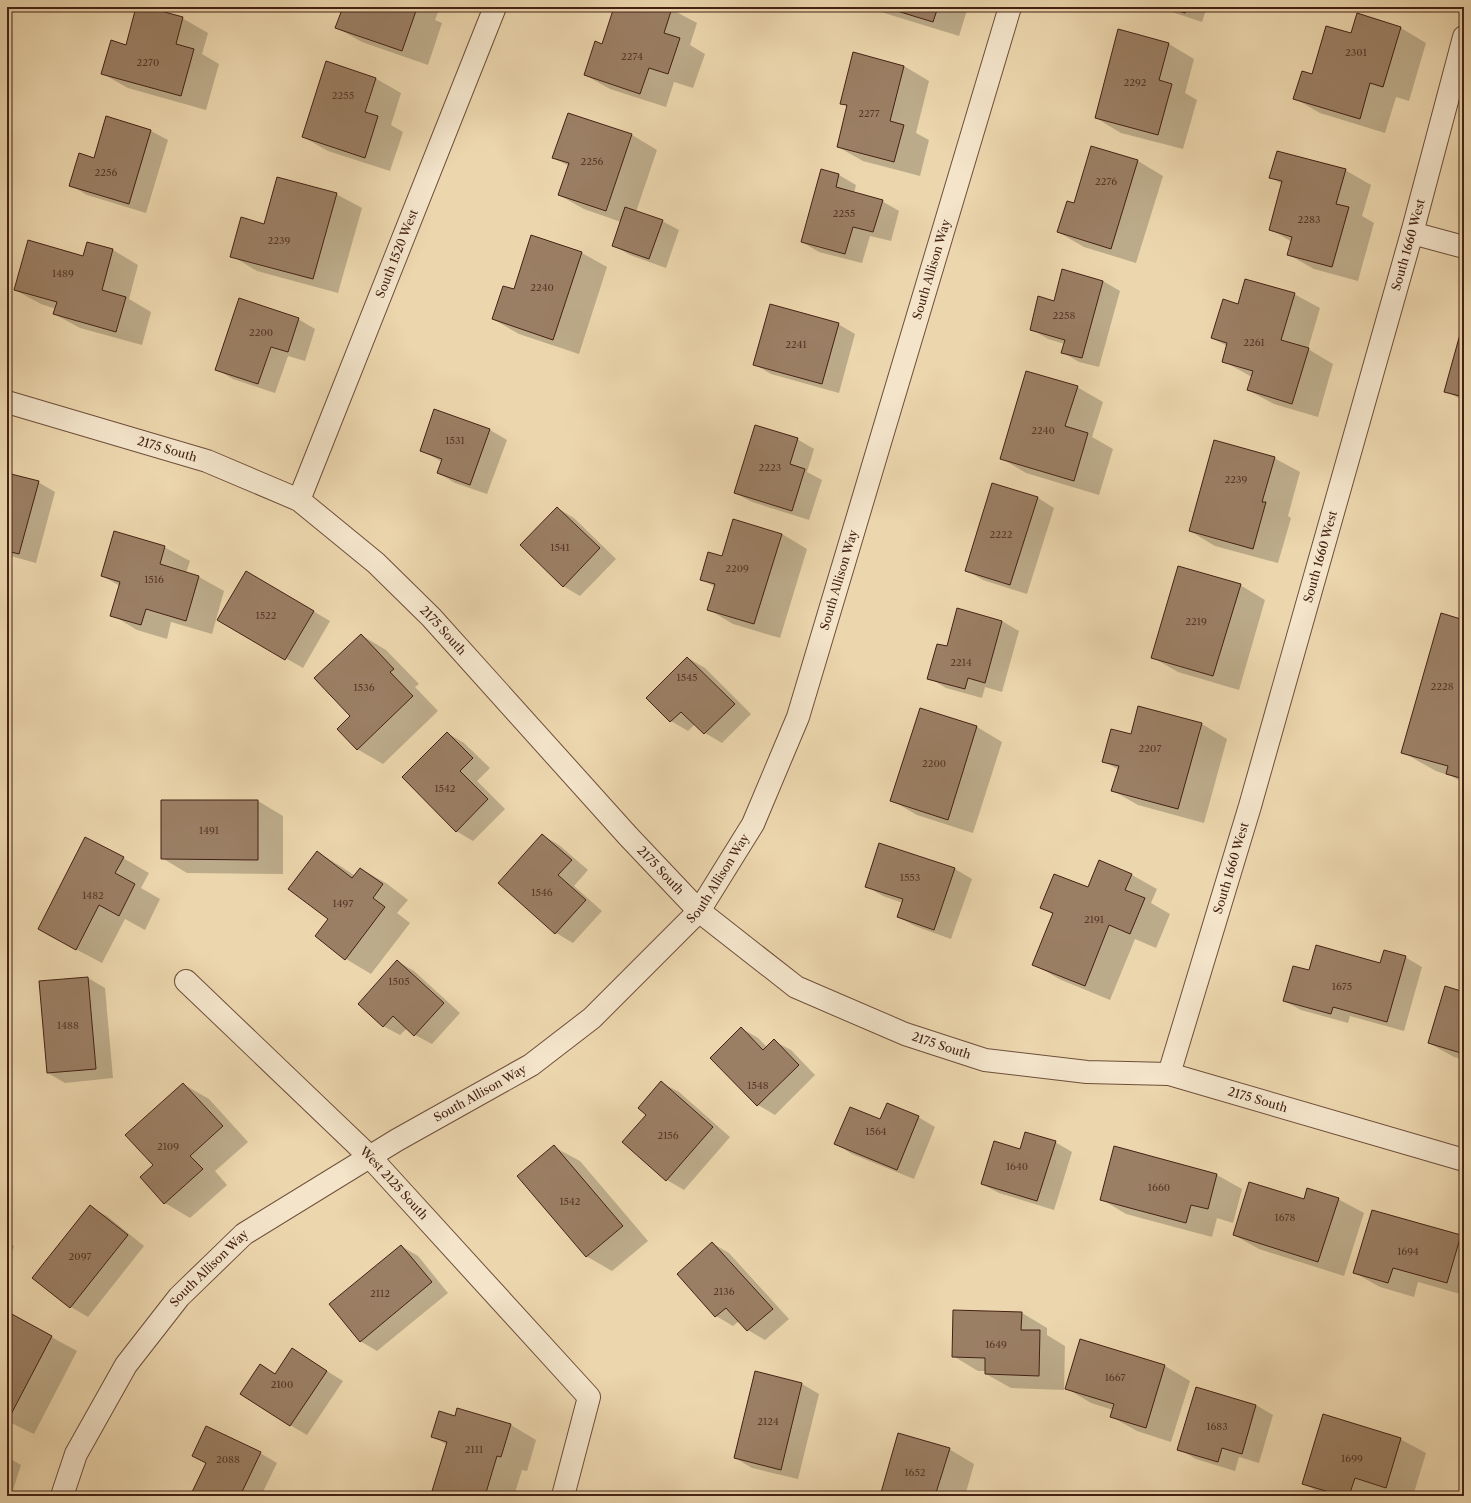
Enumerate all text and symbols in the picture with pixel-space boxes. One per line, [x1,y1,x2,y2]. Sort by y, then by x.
house number: 2301 [1345,46,1368,59]
house number: 2274 [621,50,643,63]
house number: 2270 [137,56,159,69]
house number: 2292 [1123,76,1147,89]
house number: 2255 [332,89,354,102]
house number: 2277 [858,107,880,120]
house number: 2256 [581,155,604,168]
house number: 2256 [95,166,118,179]
house number: 2276 [1095,175,1117,188]
street label: South 1660 West [1388,196,1428,292]
street label: South 1520 West [372,206,421,300]
house number: 2255 [833,207,855,220]
house number: 2283 [1298,213,1320,226]
street label: South Allison Way [909,217,953,321]
house number: 2239 [268,234,291,247]
house number: 1489 [52,267,74,280]
house number: 2240 [530,281,554,294]
house number: 2258 [1053,309,1076,322]
house number: 2200 [249,326,273,339]
house number: 2261 [1243,336,1266,349]
house number: 2241 [785,338,808,351]
house number: 2240 [1031,424,1055,437]
street label: 2175 South [136,433,199,465]
house number: 1531 [445,434,465,447]
house number: 2223 [759,461,781,474]
house number: 2239 [1225,473,1248,486]
street label: South 1660 West [1300,508,1340,604]
street label: South Allison Way [816,528,861,632]
house number: 2222 [989,528,1013,541]
house number: 1541 [550,541,571,554]
house number: 2209 [725,562,749,575]
house number: 1516 [144,573,164,586]
street label: 2175 South [417,602,470,658]
house number: 1522 [255,609,277,622]
house number: 2219 [1185,615,1207,628]
house number: 2214 [950,656,972,669]
house number: 1545 [677,671,697,684]
house number: 2228 [1430,680,1454,693]
house number: 1536 [354,681,375,694]
house number: 2207 [1139,742,1161,755]
house number: 2200 [922,757,946,770]
house number: 1542 [434,782,456,795]
street label: South 1660 West [1210,820,1252,916]
house number: 1491 [199,824,220,837]
street label: South Allison Way [683,831,752,926]
street label: 2175 South [634,843,688,898]
house number: 1553 [900,871,920,884]
house number: 1546 [531,886,553,899]
house number: 1482 [82,889,104,902]
house number: 1497 [333,897,353,910]
house number: 2191 [1084,913,1105,926]
house number: 1505 [388,975,410,988]
house number: 1675 [1332,980,1352,993]
house number: 1488 [57,1019,79,1032]
street label: 2175 South [910,1029,973,1062]
street label: South Allison Way [431,1061,529,1125]
house number: 1548 [747,1079,769,1092]
street label: 2175 South [1226,1084,1290,1115]
house number: 1564 [865,1125,887,1138]
house number: 2156 [657,1129,679,1142]
house number: 2109 [157,1140,179,1153]
street label: West 2125 South [356,1143,432,1223]
house number: 1640 [1006,1160,1028,1173]
house number: 1660 [1148,1181,1170,1194]
house number: 1542 [559,1195,581,1208]
house number: 1678 [1275,1211,1295,1224]
street label: South Allison Way [166,1226,251,1310]
house number: 1694 [1397,1245,1419,1258]
house number: 2097 [69,1250,92,1263]
house number: 2136 [713,1285,735,1298]
house number: 2112 [370,1287,390,1300]
house number: 1649 [985,1338,1007,1351]
house number: 1667 [1105,1371,1125,1384]
house number: 2100 [271,1378,293,1391]
house number: 2124 [757,1415,779,1428]
house number: 1683 [1206,1420,1228,1433]
house number: 2111 [465,1443,484,1456]
house number: 1699 [1341,1452,1363,1465]
house number: 2088 [216,1453,240,1466]
house number: 1652 [904,1466,926,1479]

